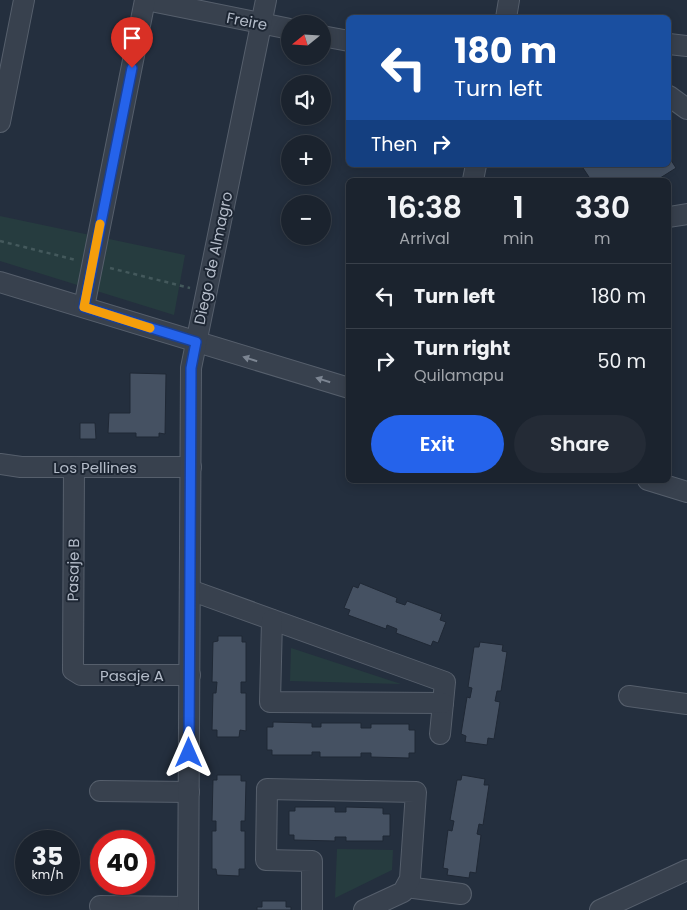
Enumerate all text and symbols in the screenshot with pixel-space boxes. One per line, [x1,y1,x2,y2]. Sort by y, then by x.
street label: Freire [225,7,269,35]
north arrow [281,15,331,65]
map controls [281,15,331,245]
pin [111,17,153,68]
icon: arrive [118,24,146,52]
text: 180 m [454,26,557,75]
icon: left [371,35,436,100]
text: Turn left [454,73,542,104]
button: sound [281,75,331,125]
icon: right [427,130,455,158]
text: Then [371,131,417,158]
button: + [281,135,331,185]
text: 16:38 [387,186,462,229]
text: 1 [513,186,524,229]
text: 330 [575,186,630,229]
street label: Diego de Almagro [189,190,237,326]
button: − [281,195,331,245]
text: Arrival [399,227,450,250]
text: min [503,227,534,250]
text: m [594,227,611,250]
icon: left [371,282,399,310]
text: Turn left [414,283,495,310]
text: 180 m [591,283,646,310]
text: Turn right [414,335,510,362]
icon: right [371,347,399,375]
text: 50 m [597,348,646,375]
one-way arrow [243,354,258,362]
text: Quilamapu [414,364,504,387]
one-way arrow [315,376,330,384]
button: Exit [371,415,504,473]
button: Share [514,415,646,473]
street label: Los Pellines [53,457,137,478]
street label: Pasaje B [62,538,84,602]
street label: Pasaje A [100,665,164,686]
position arrow [162,726,214,778]
speed limit sign: 40 [90,830,155,895]
text: 35 [32,839,63,874]
text: km/h [32,866,63,883]

